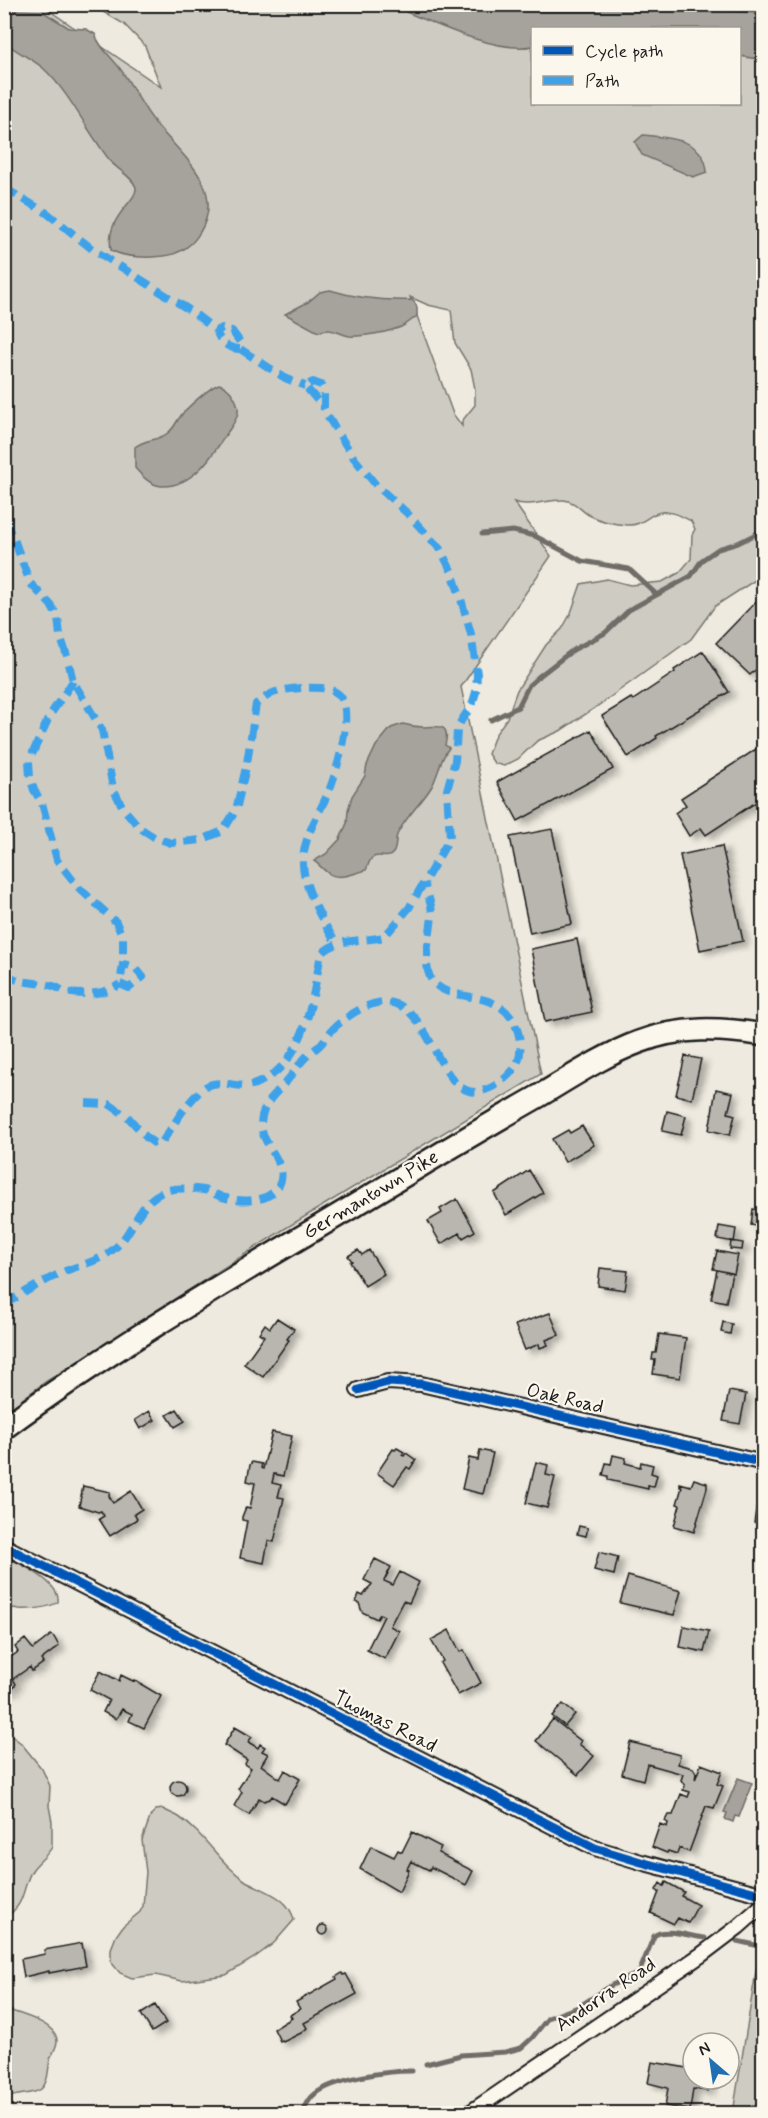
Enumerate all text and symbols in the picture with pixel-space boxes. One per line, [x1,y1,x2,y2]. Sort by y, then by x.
legend [531,27,741,105]
text: Cycle path [585,40,663,64]
text: Path [585,70,620,94]
street label: Germantown Pike [298,1144,444,1246]
street label: Oak Road [524,1377,606,1421]
street label: Thomas Road [329,1684,441,1760]
street label: Andorra Road [550,1951,662,2039]
north arrow [681,2031,741,2091]
text: N [695,2037,714,2061]

